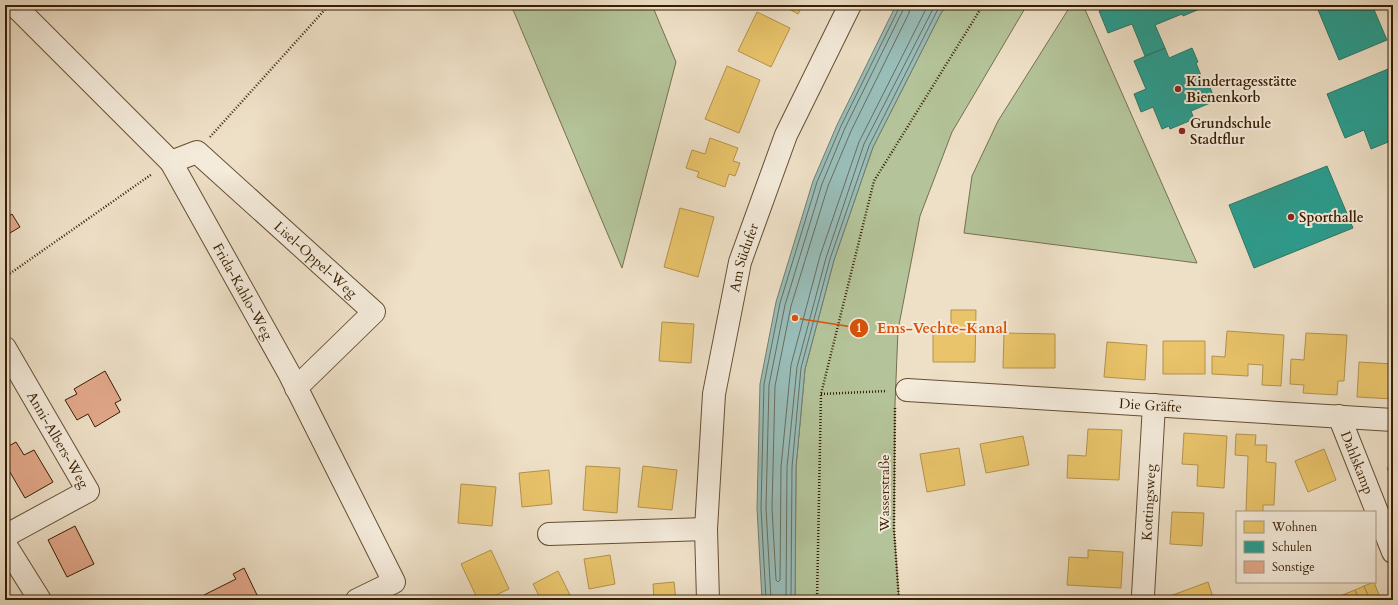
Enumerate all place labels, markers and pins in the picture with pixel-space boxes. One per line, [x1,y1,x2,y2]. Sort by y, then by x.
place label: Kindertagesstätte Bienenkorb [1186,72,1297,107]
marker: Kindertagesstätte Bienenkorb [1173,84,1183,94]
place label: Grundschule Stadtflur [1190,114,1272,149]
marker: Grundschule Stadtflur [1177,126,1187,136]
place label: Sporthalle [1299,208,1364,227]
marker: Sporthalle [1286,212,1296,222]
callout: Ems-Vechte-Kanal [849,314,1015,341]

